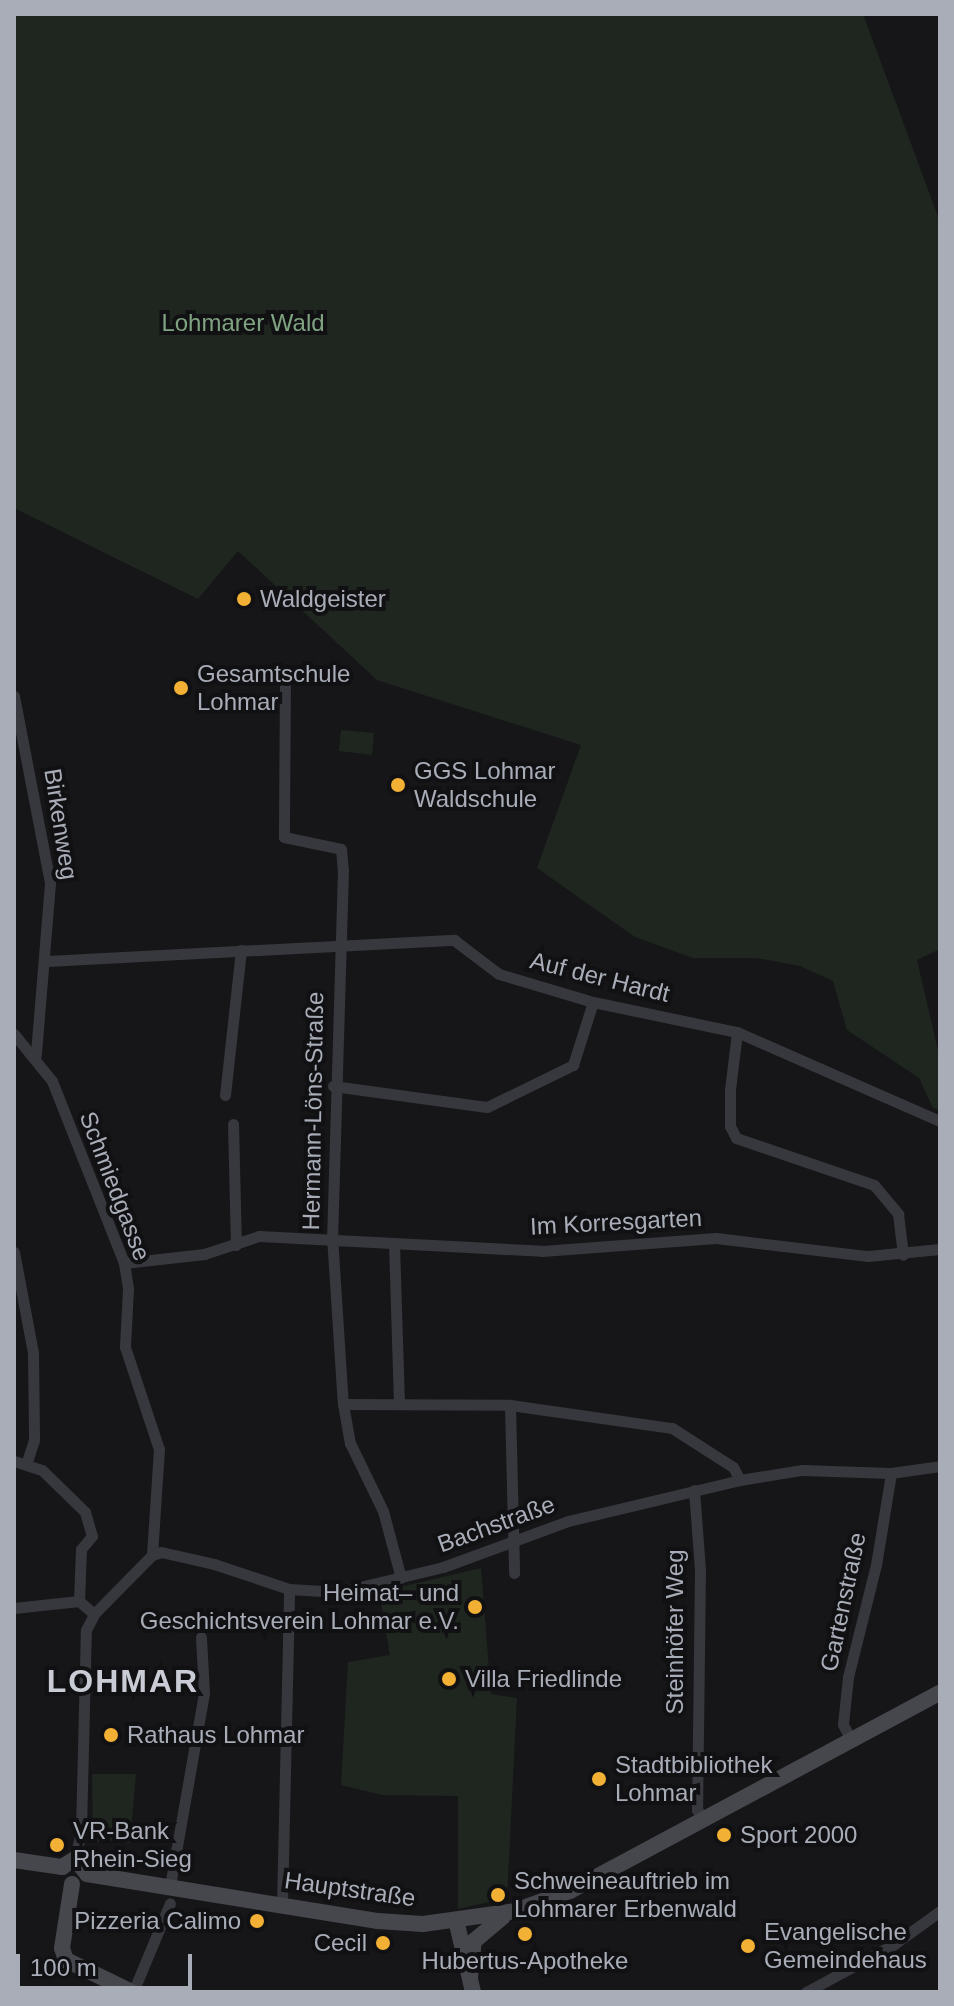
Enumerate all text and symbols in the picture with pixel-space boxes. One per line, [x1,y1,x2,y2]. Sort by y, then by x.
park label: Lohmarer Wald [161,309,325,337]
place label: Waldgeister [260,585,386,613]
marker: Waldgeister [235,590,253,608]
place label: Gesamtschule Lohmar [197,660,350,716]
marker: Gesamtschule Lohmar [172,679,190,697]
place label: GGS Lohmar Waldschule [414,757,555,813]
street label: Birkenweg [38,766,84,882]
marker: GGS Lohmar Waldschule [389,776,407,794]
street label: Auf der Hardt [527,946,673,1008]
street label: Hermann-Löns-Straße [297,991,329,1231]
street label: Schmiedgasse [73,1107,157,1265]
street label: Im Korresgarten [529,1203,703,1241]
street label: Bachstraße [433,1489,559,1559]
street label: Gartenstraße [814,1530,872,1674]
street label: Steinhöfer Weg [661,1550,689,1714]
place label: Heimat– und Geschichtsverein Lohmar e.V. [140,1579,459,1635]
marker: Heimat– und Geschichtsverein Lohmar e.V. [466,1598,484,1616]
district label: LOHMAR [47,1662,199,1700]
place label: Villa Friedlinde [465,1665,622,1693]
marker: Villa Friedlinde [440,1670,458,1688]
place label: Rathaus Lohmar [127,1721,304,1749]
marker: Rathaus Lohmar [102,1726,120,1744]
place label: Stadtbibliothek Lohmar [615,1751,772,1807]
marker: Stadtbibliothek Lohmar [590,1770,608,1788]
place label: VR-Bank Rhein-Sieg [73,1817,192,1873]
place label: Sport 2000 [740,1821,857,1849]
marker: Sport 2000 [715,1826,733,1844]
marker: VR-Bank Rhein-Sieg [48,1836,66,1854]
street label: Hauptstraße [283,1866,417,1912]
place label: Schweineauftrieb im Lohmarer Erbenwald [514,1867,737,1923]
marker: Schweineauftrieb im Lohmarer Erbenwald [489,1886,507,1904]
place label: Pizzeria Calimo [74,1907,241,1935]
marker: Pizzeria Calimo [248,1912,266,1930]
place label: Evangelische Gemeindehaus [764,1918,927,1974]
marker: Hubertus-Apotheke [516,1925,534,1943]
place label: Cecil [314,1929,367,1957]
marker: Cecil [374,1934,392,1952]
marker: Evangelische Gemeindehaus [739,1937,757,1955]
scale bar [20,1938,196,1988]
place label: Hubertus-Apotheke [422,1947,628,1975]
text: 100 m [30,1954,97,1981]

